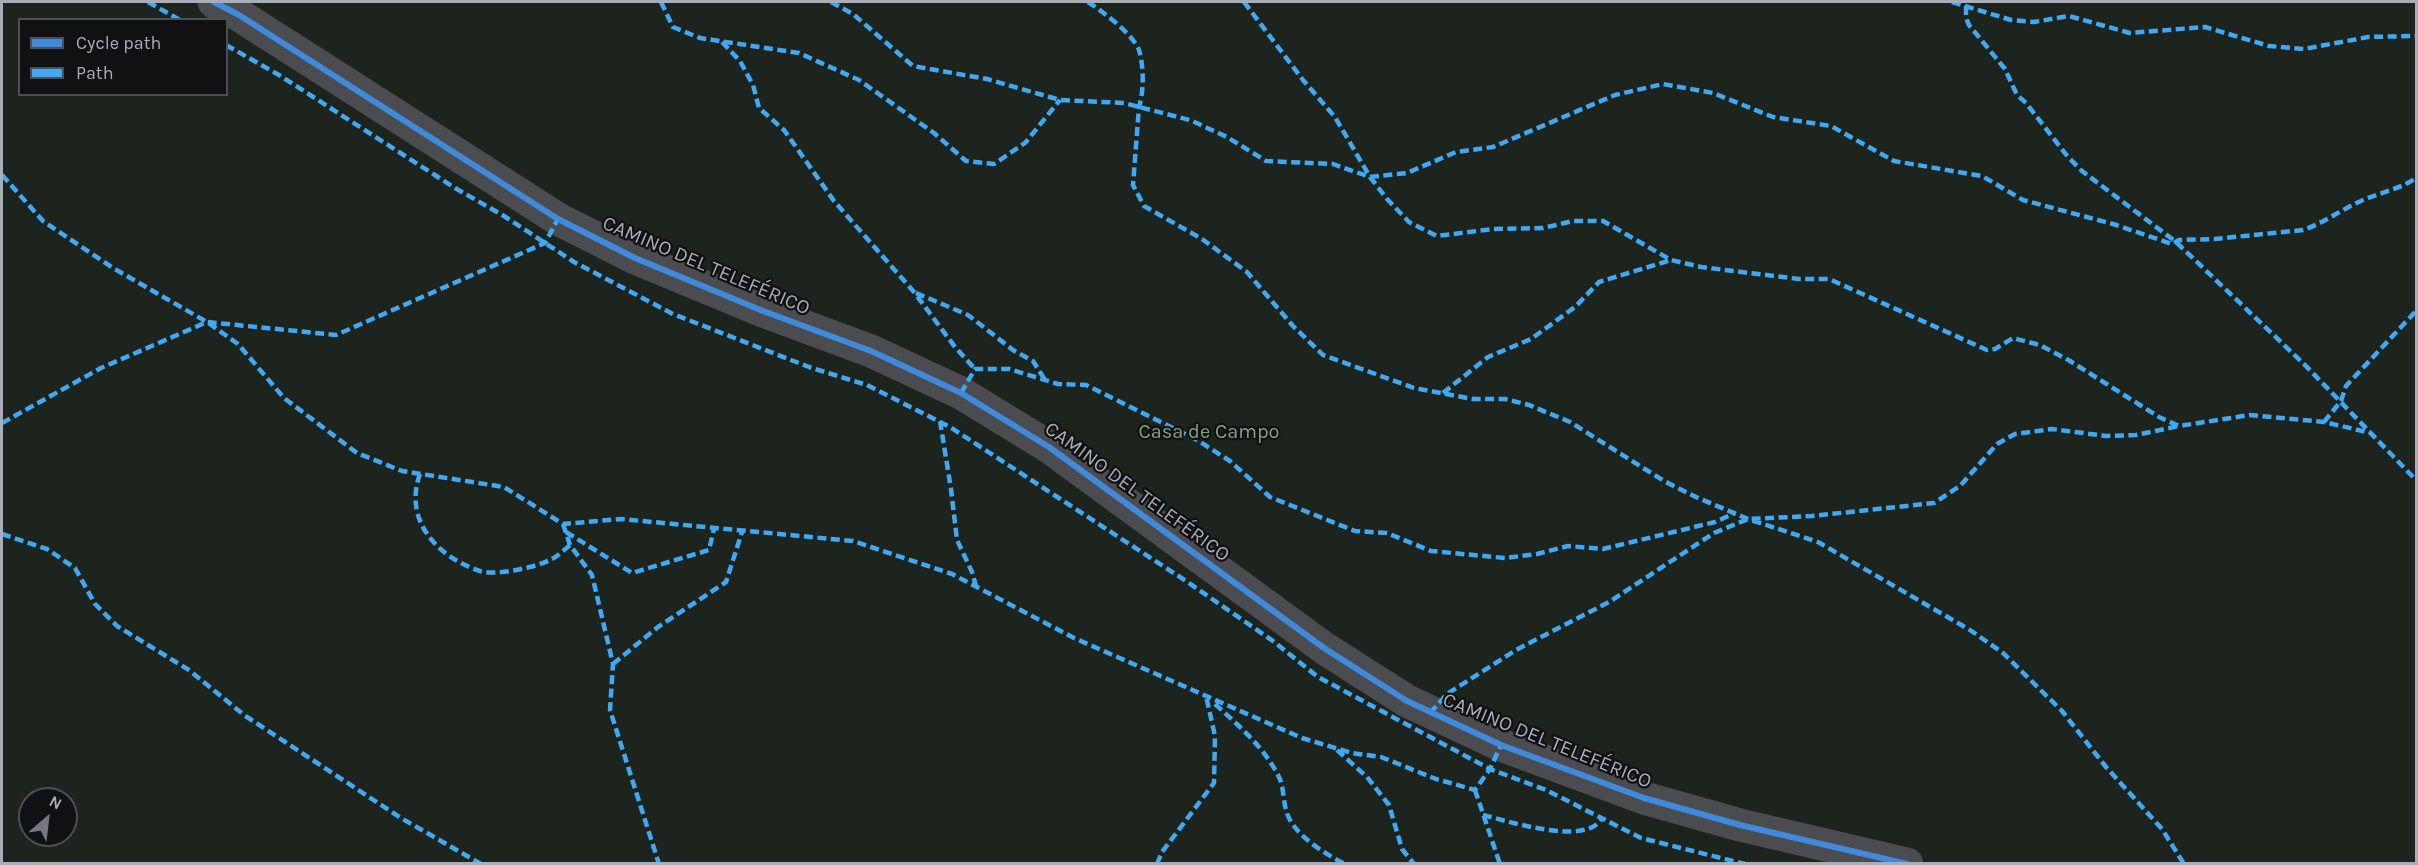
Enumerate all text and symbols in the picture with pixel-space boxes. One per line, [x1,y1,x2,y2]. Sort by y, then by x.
legend [18,18,228,96]
text: Cycle path [76,32,161,54]
text: Path [76,62,114,84]
street label: CAMINO DEL TELEFÉRICO [599,211,813,321]
street label: CAMINO DEL TELEFÉRICO [1040,417,1234,567]
park label: Casa de Campo [1138,420,1280,444]
street label: CAMINO DEL TELEFÉRICO [1439,688,1655,794]
north arrow [18,787,78,847]
text: N [46,791,65,814]

